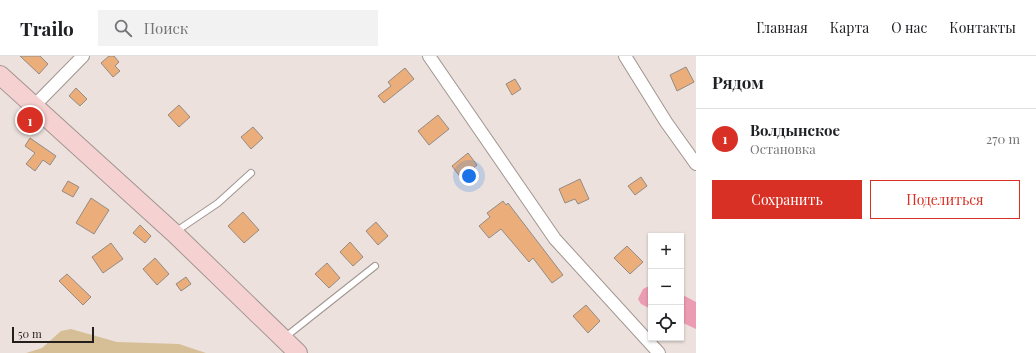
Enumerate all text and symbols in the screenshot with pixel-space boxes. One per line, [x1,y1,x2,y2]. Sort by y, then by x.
search box [98,10,378,46]
text: Trailo [20,15,74,41]
icon: search [112,17,134,39]
text: Поиск [144,18,188,38]
text: Главная [756,18,808,37]
text: Карта [830,18,869,37]
text: О нас [891,18,927,37]
text: Контакты [949,18,1016,37]
text: Рядом [712,71,764,93]
pin: 1 [17,105,43,135]
text: Волдынское [750,120,840,140]
text: 1 [723,130,727,147]
text: 270 m [986,130,1020,147]
text: Остановка [750,140,816,157]
your location [459,166,479,186]
button: Сохранить [712,180,862,219]
button: Поделиться [870,180,1020,219]
map controls [648,233,684,341]
button: + [648,233,684,269]
button: − [648,269,684,305]
button: locate [648,305,684,341]
scale bar [12,325,94,344]
text: 50 m [18,326,42,341]

